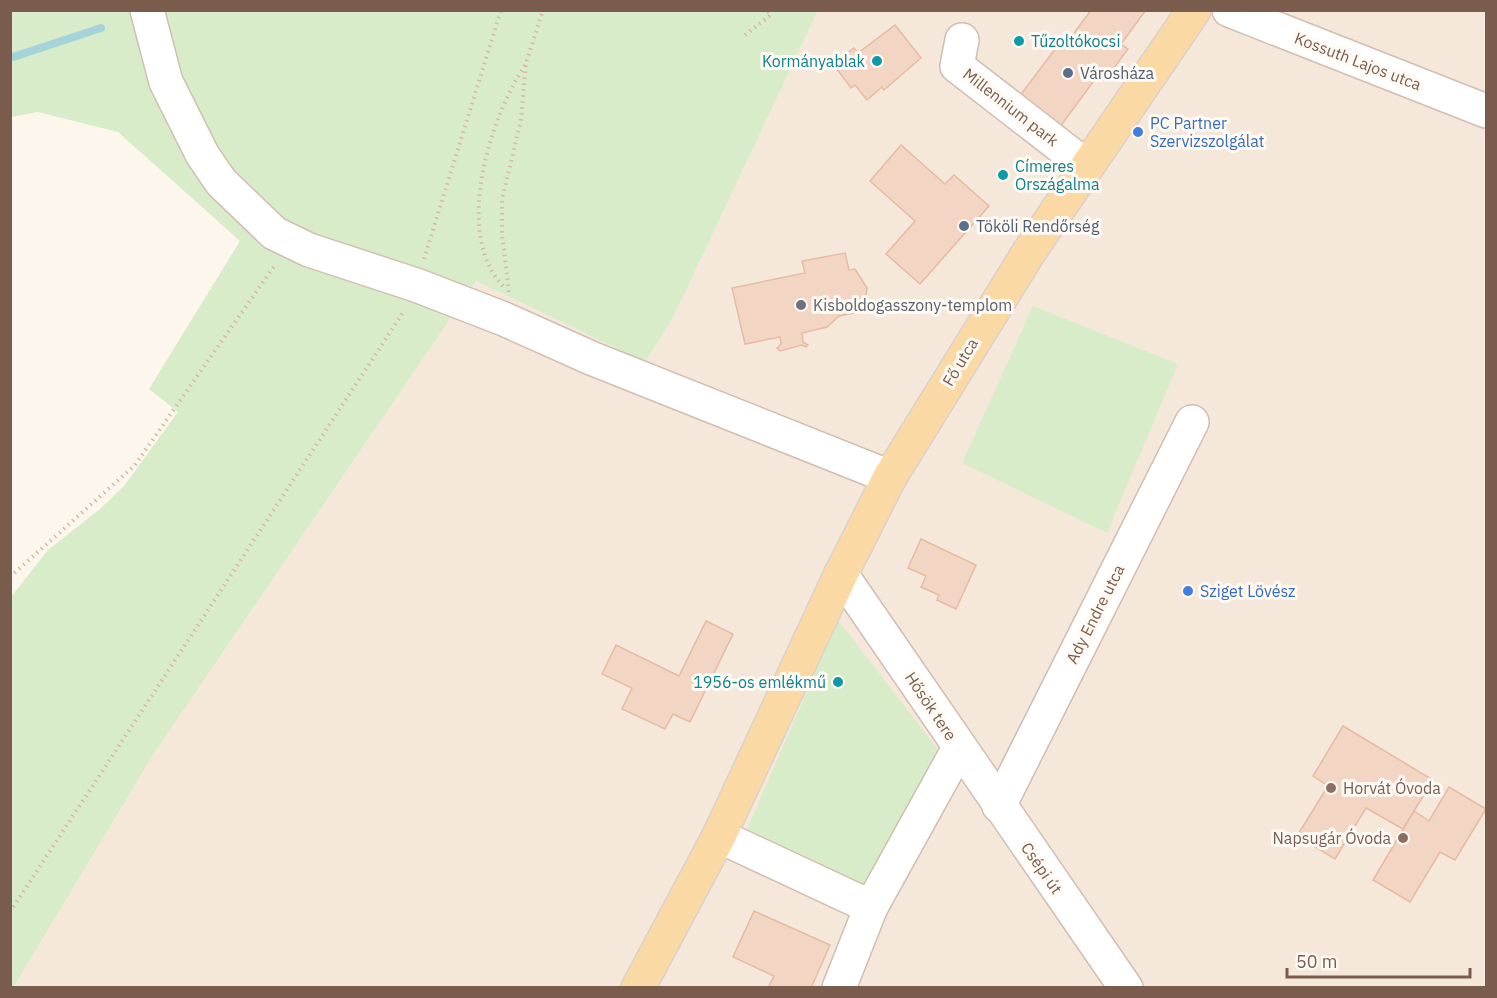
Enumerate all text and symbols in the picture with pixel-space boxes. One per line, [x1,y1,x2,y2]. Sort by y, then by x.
street label: Kossuth Lajos utca [1292,28,1425,95]
place label: Tűzoltókocsi [1031,31,1120,51]
marker: Tűzoltókocsi [1012,34,1026,48]
place label: Kormányablak [762,51,866,71]
marker: Kormányablak [870,54,884,68]
place label: Városháza [1080,63,1154,83]
street label: Millennium park [959,64,1063,151]
marker: Városháza [1061,66,1075,80]
place label: PC Partner Szervizszolgálat [1150,113,1264,151]
marker: PC Partner Szervizszolgálat [1131,125,1145,139]
place label: Címeres Országalma [1015,156,1100,194]
marker: Címeres Országalma [996,168,1010,182]
place label: Tököli Rendőrség [976,216,1100,236]
marker: Tököli Rendőrség [957,219,971,233]
place label: Kisboldogasszony-templom [813,295,1012,315]
marker: Kisboldogasszony-templom [794,298,808,312]
street label: Fő utca [938,334,982,390]
street label: Ady Endre utca [1061,561,1129,667]
place label: Sziget Lövész [1200,581,1296,601]
marker: Sziget Lövész [1181,584,1195,598]
street label: Hősök tere [901,668,961,744]
place label: 1956-os emlékmű [693,672,826,692]
marker: 1956-os emlékmű [831,675,845,689]
place label: Horvát Óvoda [1343,777,1441,798]
marker: Horvát Óvoda [1324,781,1338,795]
place label: Napsugár Óvoda [1273,827,1391,848]
marker: Napsugár Óvoda [1396,831,1410,845]
street label: Csépi út [1017,838,1067,898]
scale bar [1287,941,1470,979]
text: 50 m [1296,950,1338,973]

